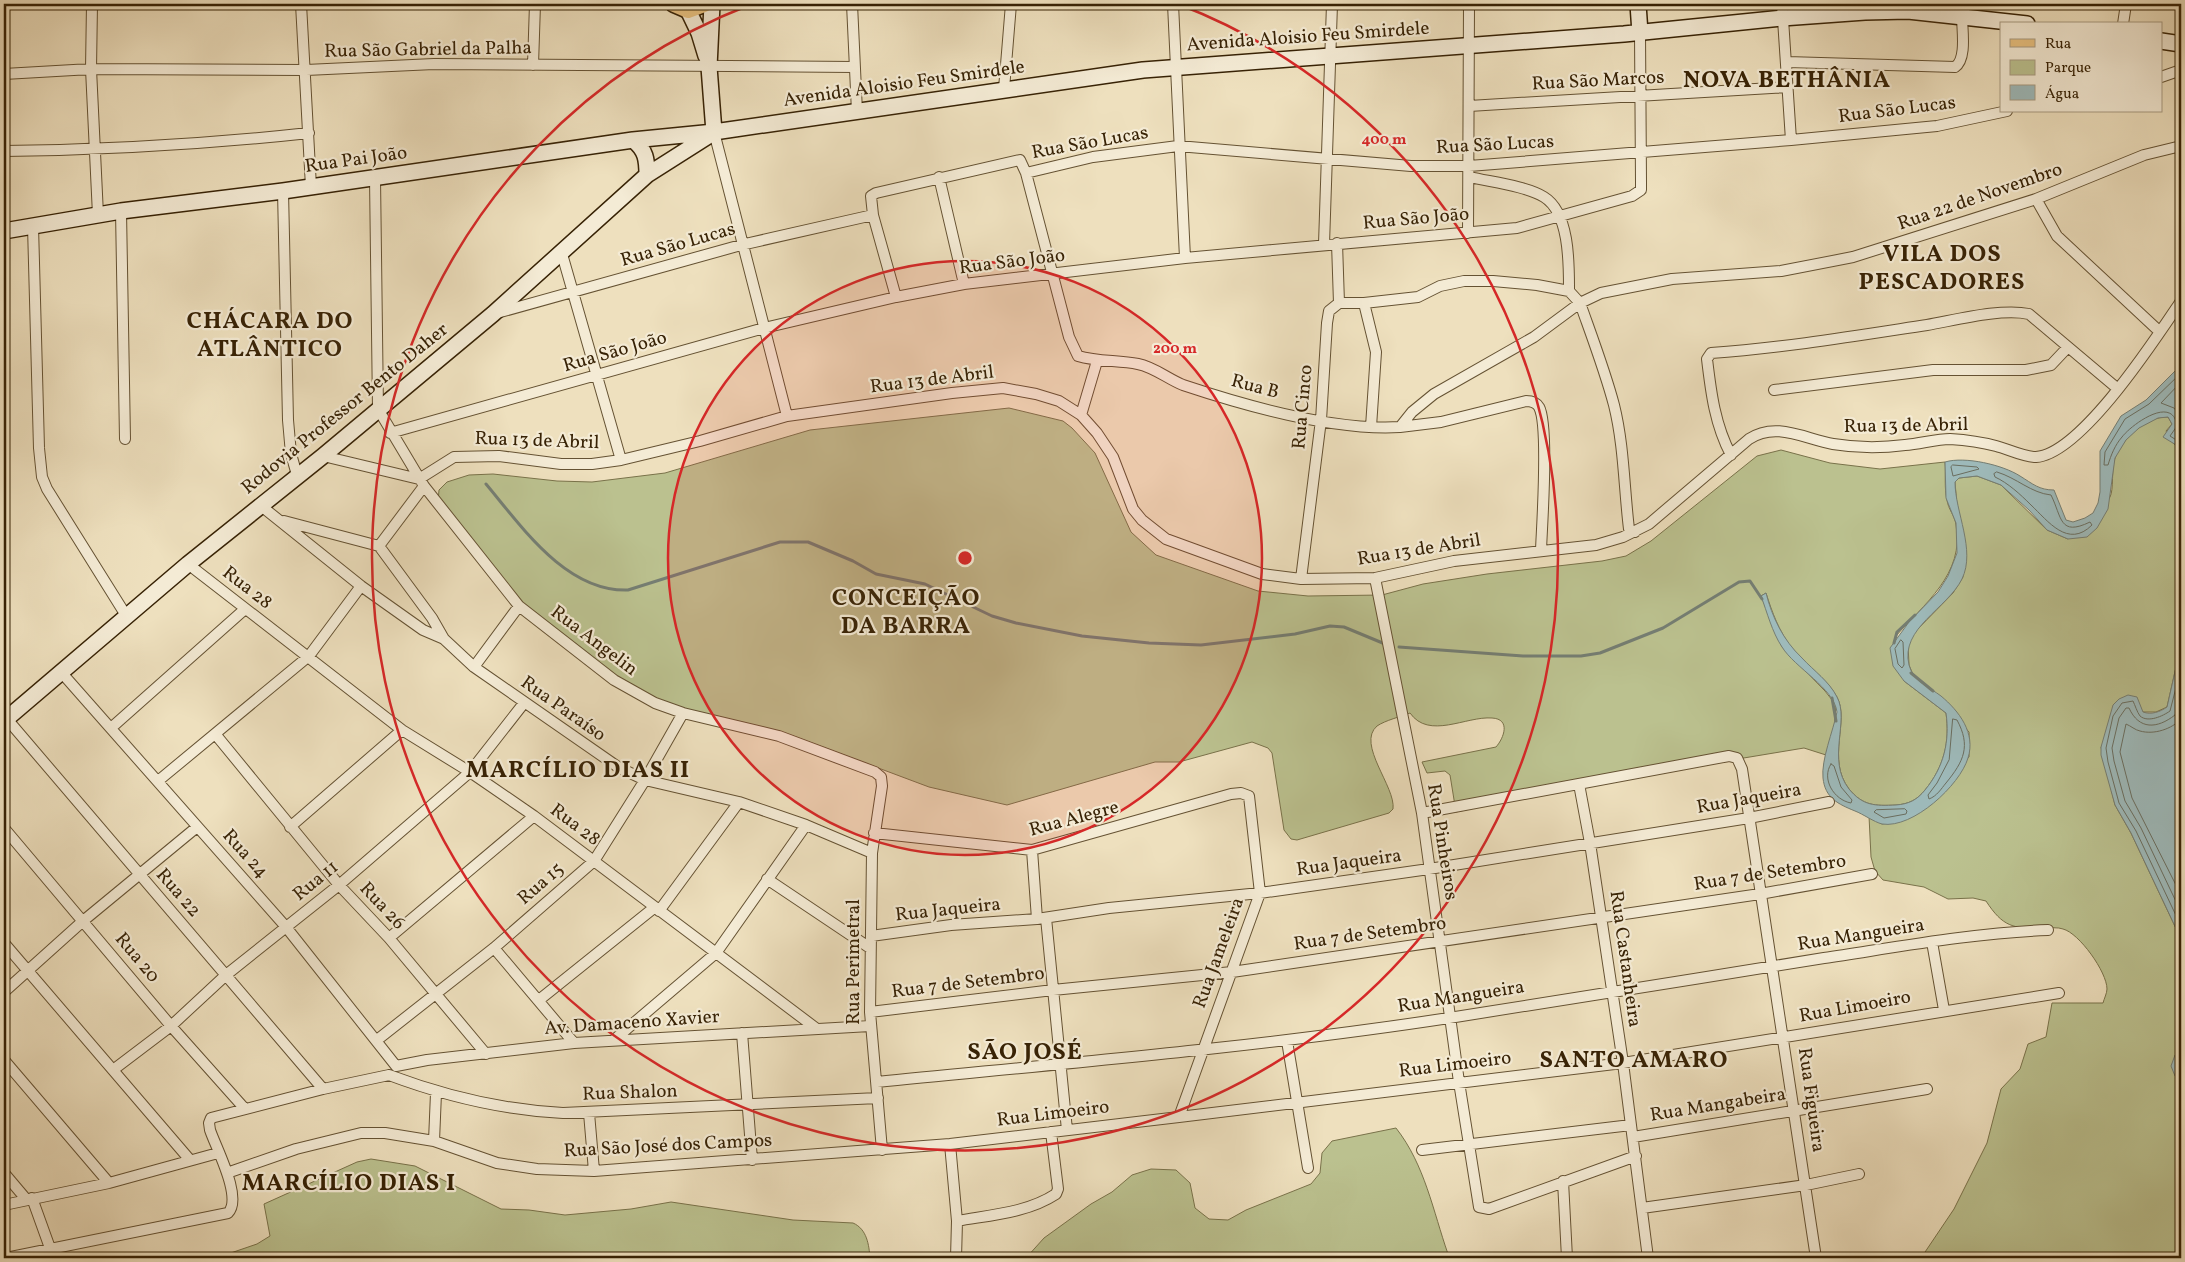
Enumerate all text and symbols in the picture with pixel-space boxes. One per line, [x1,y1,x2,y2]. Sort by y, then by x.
street label: Avenida Aloisio Feu Smirdele [1186,16,1430,58]
legend [2000,22,2162,112]
text: Rua [2045,34,2071,55]
street label: Rua São Gabriel da Palha [324,35,532,65]
street label: Avenida Aloisio Feu Smirdele [782,54,1026,114]
text: Parque [2045,58,2091,79]
district label: NOVA BETHÂNIA [1683,64,1891,98]
street label: Rua São Marcos [1531,65,1665,97]
text: Água [2045,84,2079,105]
street label: Rua São Lucas [1837,90,1957,130]
street label: Rua São Lucas [1030,120,1150,166]
street label: Rua São Lucas [1435,129,1555,161]
text: 400 m [1362,130,1407,151]
street label: Rua Pai João [303,140,409,180]
street label: Rua 22 de Novembro [1894,157,2066,237]
street label: Rua São João [1362,201,1470,237]
street label: Rua São Lucas [618,216,738,274]
district label: VILA DOS PESCADORES [1859,238,2025,300]
street label: Rua São João [957,243,1067,281]
district label: CHÁCARA DO ATLÂNTICO [186,305,354,367]
street label: Rodovia Professor Bento Daher [236,317,454,501]
street label: Rua São João [560,325,670,379]
text: 200 m [1153,339,1197,360]
street label: Rua 13 de Abril [869,359,996,400]
street label: Rua Cinco [1286,364,1320,450]
street label: Rua B [1228,368,1282,406]
street label: Rua 13 de Abril [1844,412,1969,440]
street label: Rua 13 de Abril [474,426,600,456]
street label: Rua 13 de Abril [1355,527,1483,573]
centre of rings [956,549,974,567]
street label: Rua 28 [217,560,277,616]
district label: CONCEIÇÃO DA BARRA [832,582,980,644]
street label: Rua Angelin [545,600,643,682]
street label: Rua Paraíso [515,670,611,748]
district label: MARCÍLIO DIAS II [466,754,690,788]
street label: Rua Jaqueira [1695,777,1803,821]
street label: Rua Pinheiros [1420,782,1464,902]
street label: Rua Alegre [1026,795,1122,843]
street label: Rua 28 [544,798,606,852]
street label: Rua 24 [216,824,274,884]
street label: Rua Jaqueira [1295,843,1403,883]
street label: Rua 7 de Setembro [1692,848,1848,898]
street label: Rua 11 [288,855,344,907]
street label: Rua 15 [512,857,570,911]
street label: Rua 22 [149,863,207,923]
street label: Rua 26 [353,876,411,936]
street label: Rua Castanheira [1603,889,1647,1029]
street label: Rua Jaqueira [894,892,1002,928]
street label: Rua Jameleira [1187,894,1251,1012]
street label: Rua Perimetral [841,899,867,1025]
street label: Rua 7 de Setembro [1292,910,1448,958]
street label: Rua Mangueira [1796,912,1926,958]
street label: Rua 20 [108,927,166,989]
street label: Rua 7 de Setembro [890,961,1046,1005]
street label: Rua Mangueira [1396,974,1526,1020]
street label: Rua Limoeiro [1797,984,1913,1030]
street label: Av. Damaceno Xavier [544,1004,720,1042]
district label: SÃO JOSÉ [967,1036,1083,1070]
district label: SANTO AMARO [1539,1044,1729,1078]
street label: Rua Limoeiro [1397,1045,1513,1085]
street label: Rua Figueira [1791,1046,1831,1154]
street label: Rua Shalon [582,1078,678,1108]
street label: Rua Mangabeira [1648,1081,1788,1129]
street label: Rua Limoeiro [995,1094,1111,1134]
street label: Rua São José dos Campos [563,1128,773,1164]
district label: MARCÍLIO DIAS I [242,1167,456,1201]

